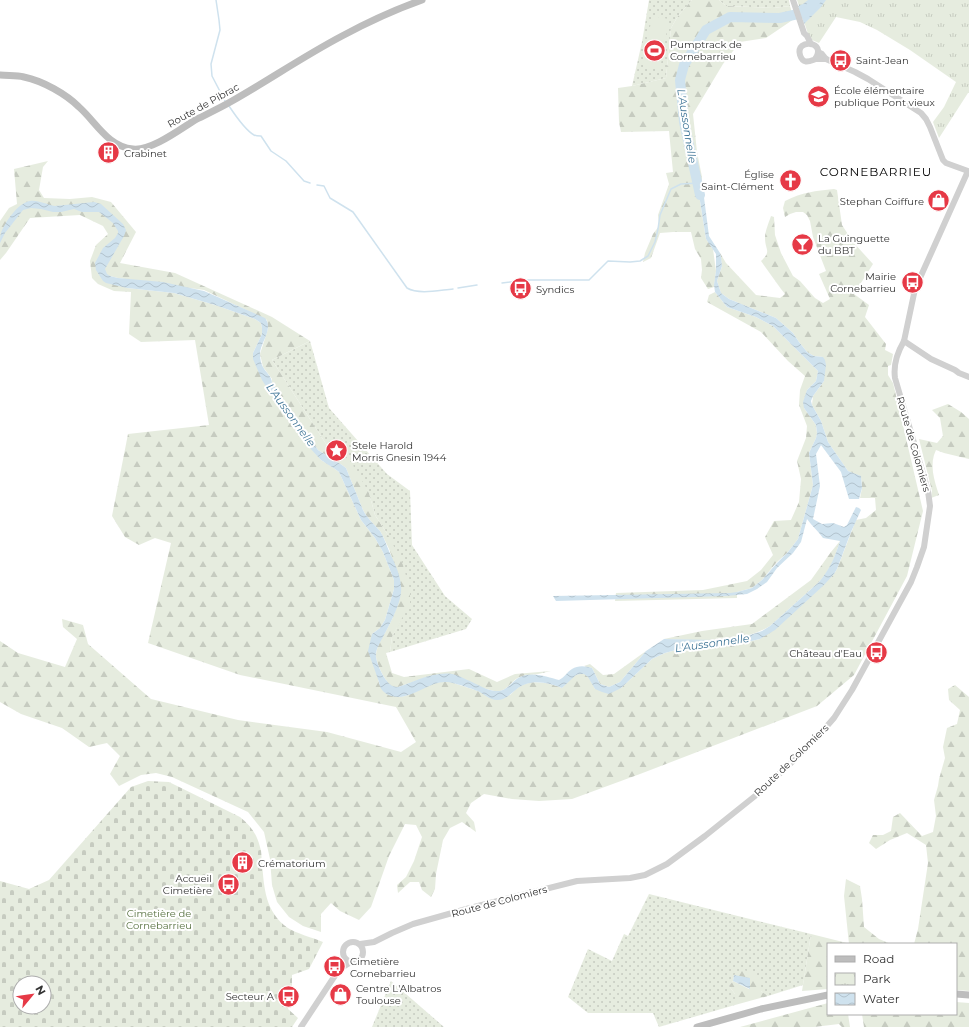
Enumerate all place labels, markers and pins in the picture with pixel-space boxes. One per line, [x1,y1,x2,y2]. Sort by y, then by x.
sports icon: Pumptrack de Cornebarrieu [641,37,667,63]
place label: Pumptrack de Cornebarrieu [670,38,742,63]
bus stop icon: Saint-Jean [828,47,854,73]
place label: Saint-Jean [856,54,909,67]
school or university icon: École élémentaire publique Pont vieux [806,83,832,109]
place label: École élémentaire publique Pont vieux [834,84,935,109]
building icon: Crabinet [96,140,122,166]
place label: Crabinet [124,147,167,160]
church icon: Église Saint-Clément [777,167,803,193]
place label: Église Saint-Clément [701,168,774,193]
shop icon: Stephan Coiffure [926,188,952,214]
place label: Stephan Coiffure [840,195,924,208]
bar icon: La Guinguette du BBT [790,231,816,257]
place label: La Guinguette du BBT [818,232,890,257]
bus stop icon: Mairie Cornebarrieu [899,269,925,295]
place label: Mairie Cornebarrieu [830,270,896,295]
bus stop icon: Syndics [507,276,533,302]
place label: Syndics [536,283,574,296]
place icon: Stele Harold Morris Gnesin 1944 [323,438,349,464]
place label: Stele Harold Morris Gnesin 1944 [352,439,447,464]
bus stop icon: Château d'Eau [864,640,890,666]
place label: Château d'Eau [789,647,862,660]
building icon: Crématorium [230,850,256,876]
place label: Crématorium [258,857,326,870]
bus stop icon: Accueil Cimetière [215,871,241,897]
place label: Accueil Cimetière [163,872,212,897]
bus stop icon: Cimetière Cornebarrieu [322,954,348,980]
place label: Cimetière Cornebarrieu [350,955,416,980]
shop icon: Centre L'Albatros Toulouse [328,981,354,1007]
place label: Centre L'Albatros Toulouse [356,982,441,1007]
bus stop icon: Secteur A [276,983,302,1009]
place label: Secteur A [226,990,275,1003]

